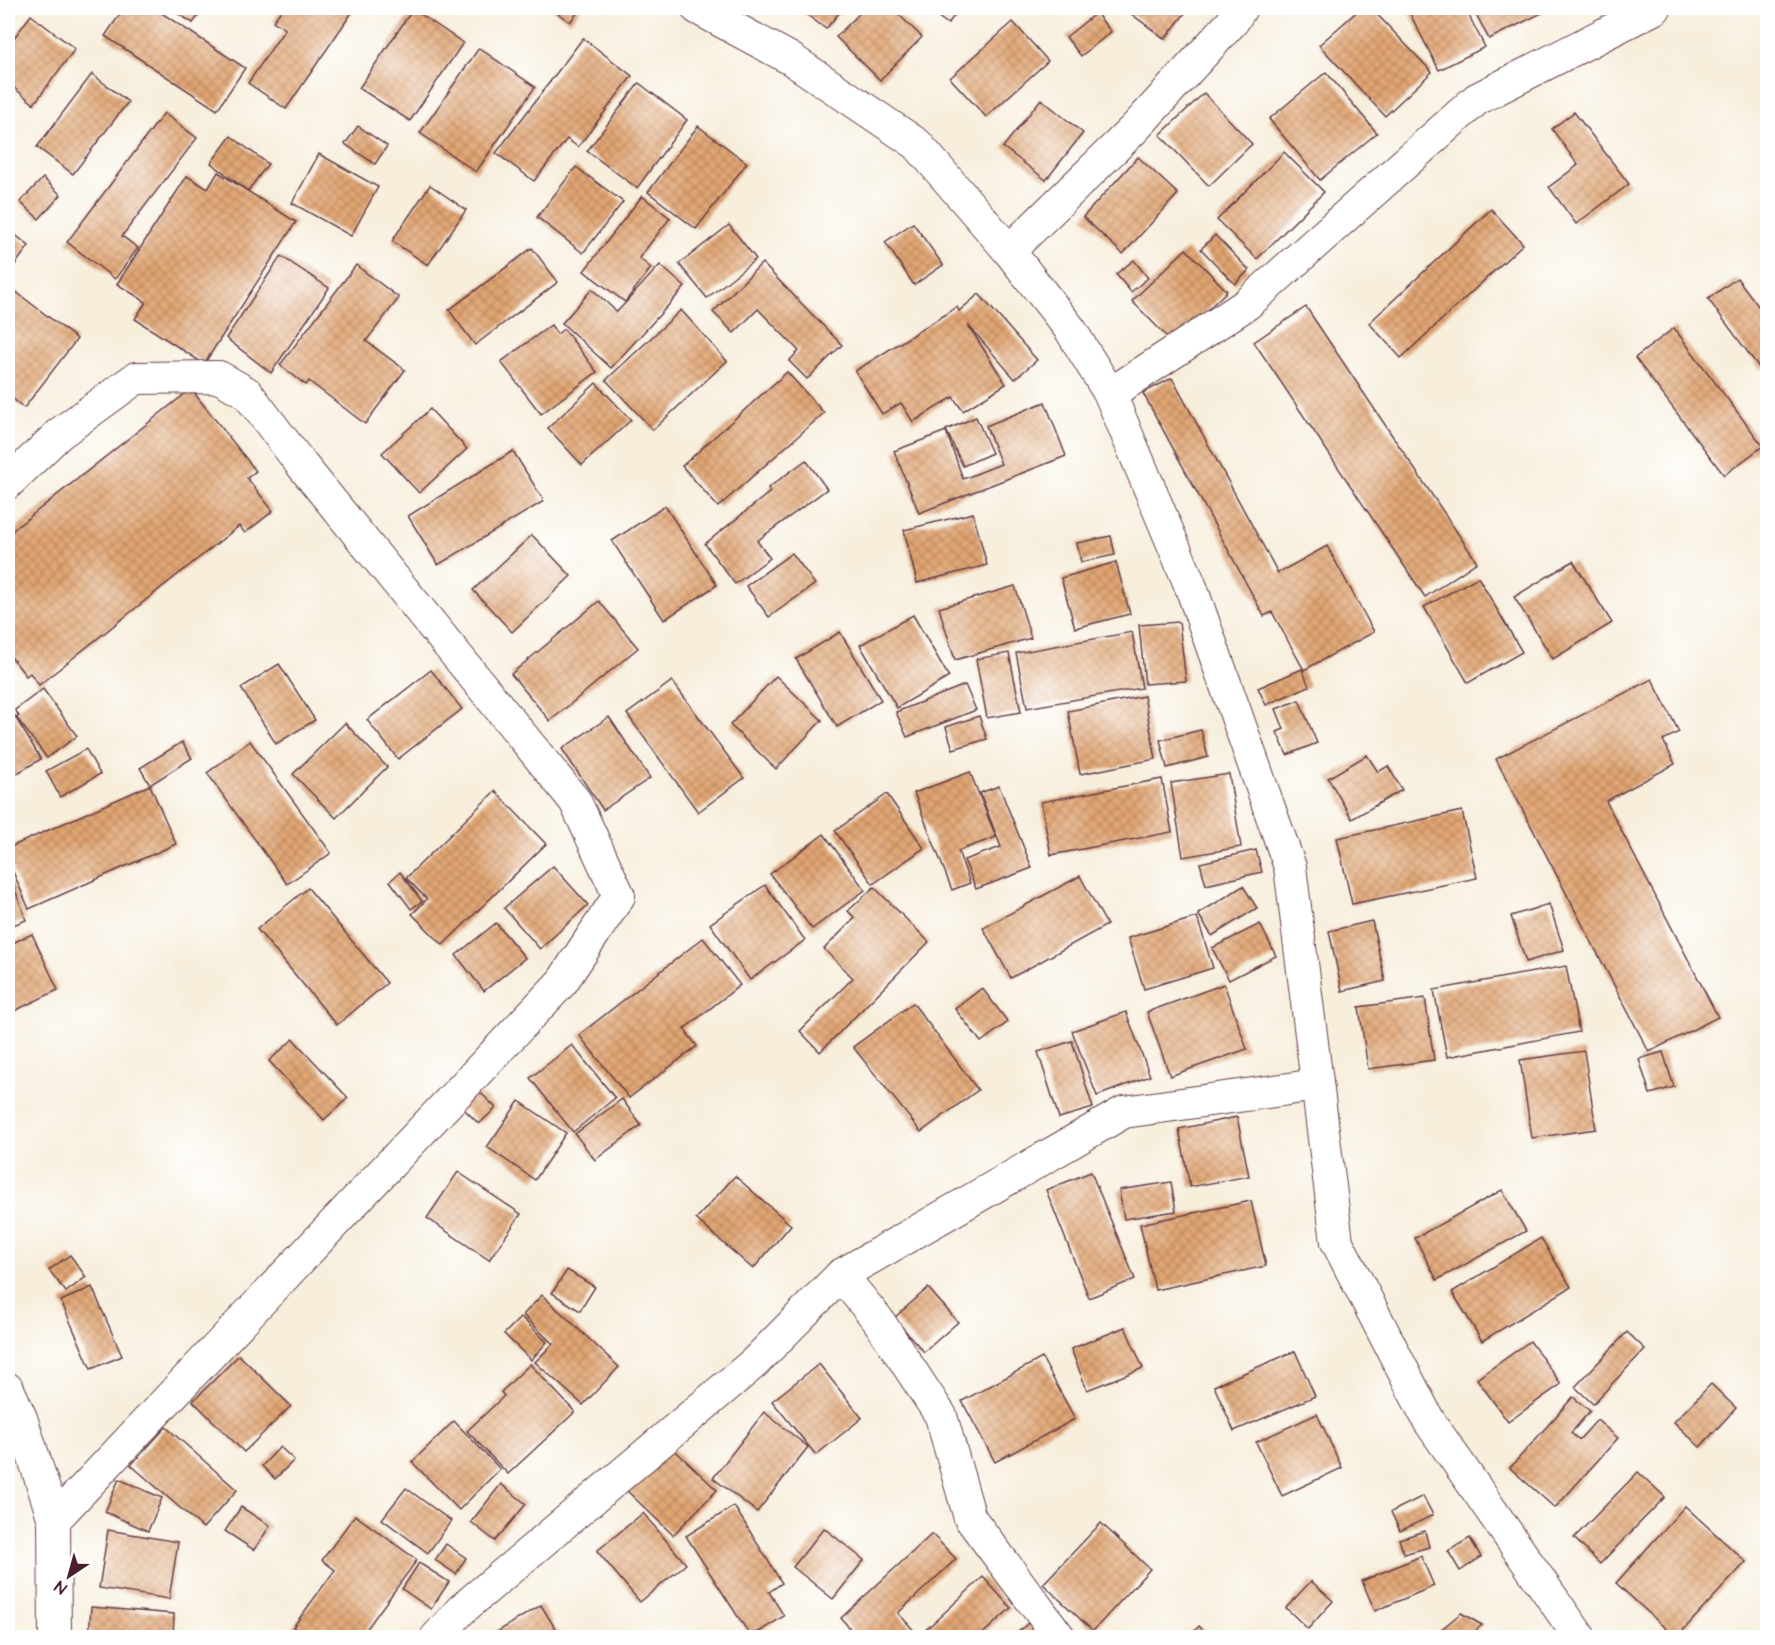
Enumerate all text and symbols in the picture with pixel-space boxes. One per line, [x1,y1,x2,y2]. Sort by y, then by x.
north arrow [39,1546,99,1606]
text: N [50,1575,71,1599]

